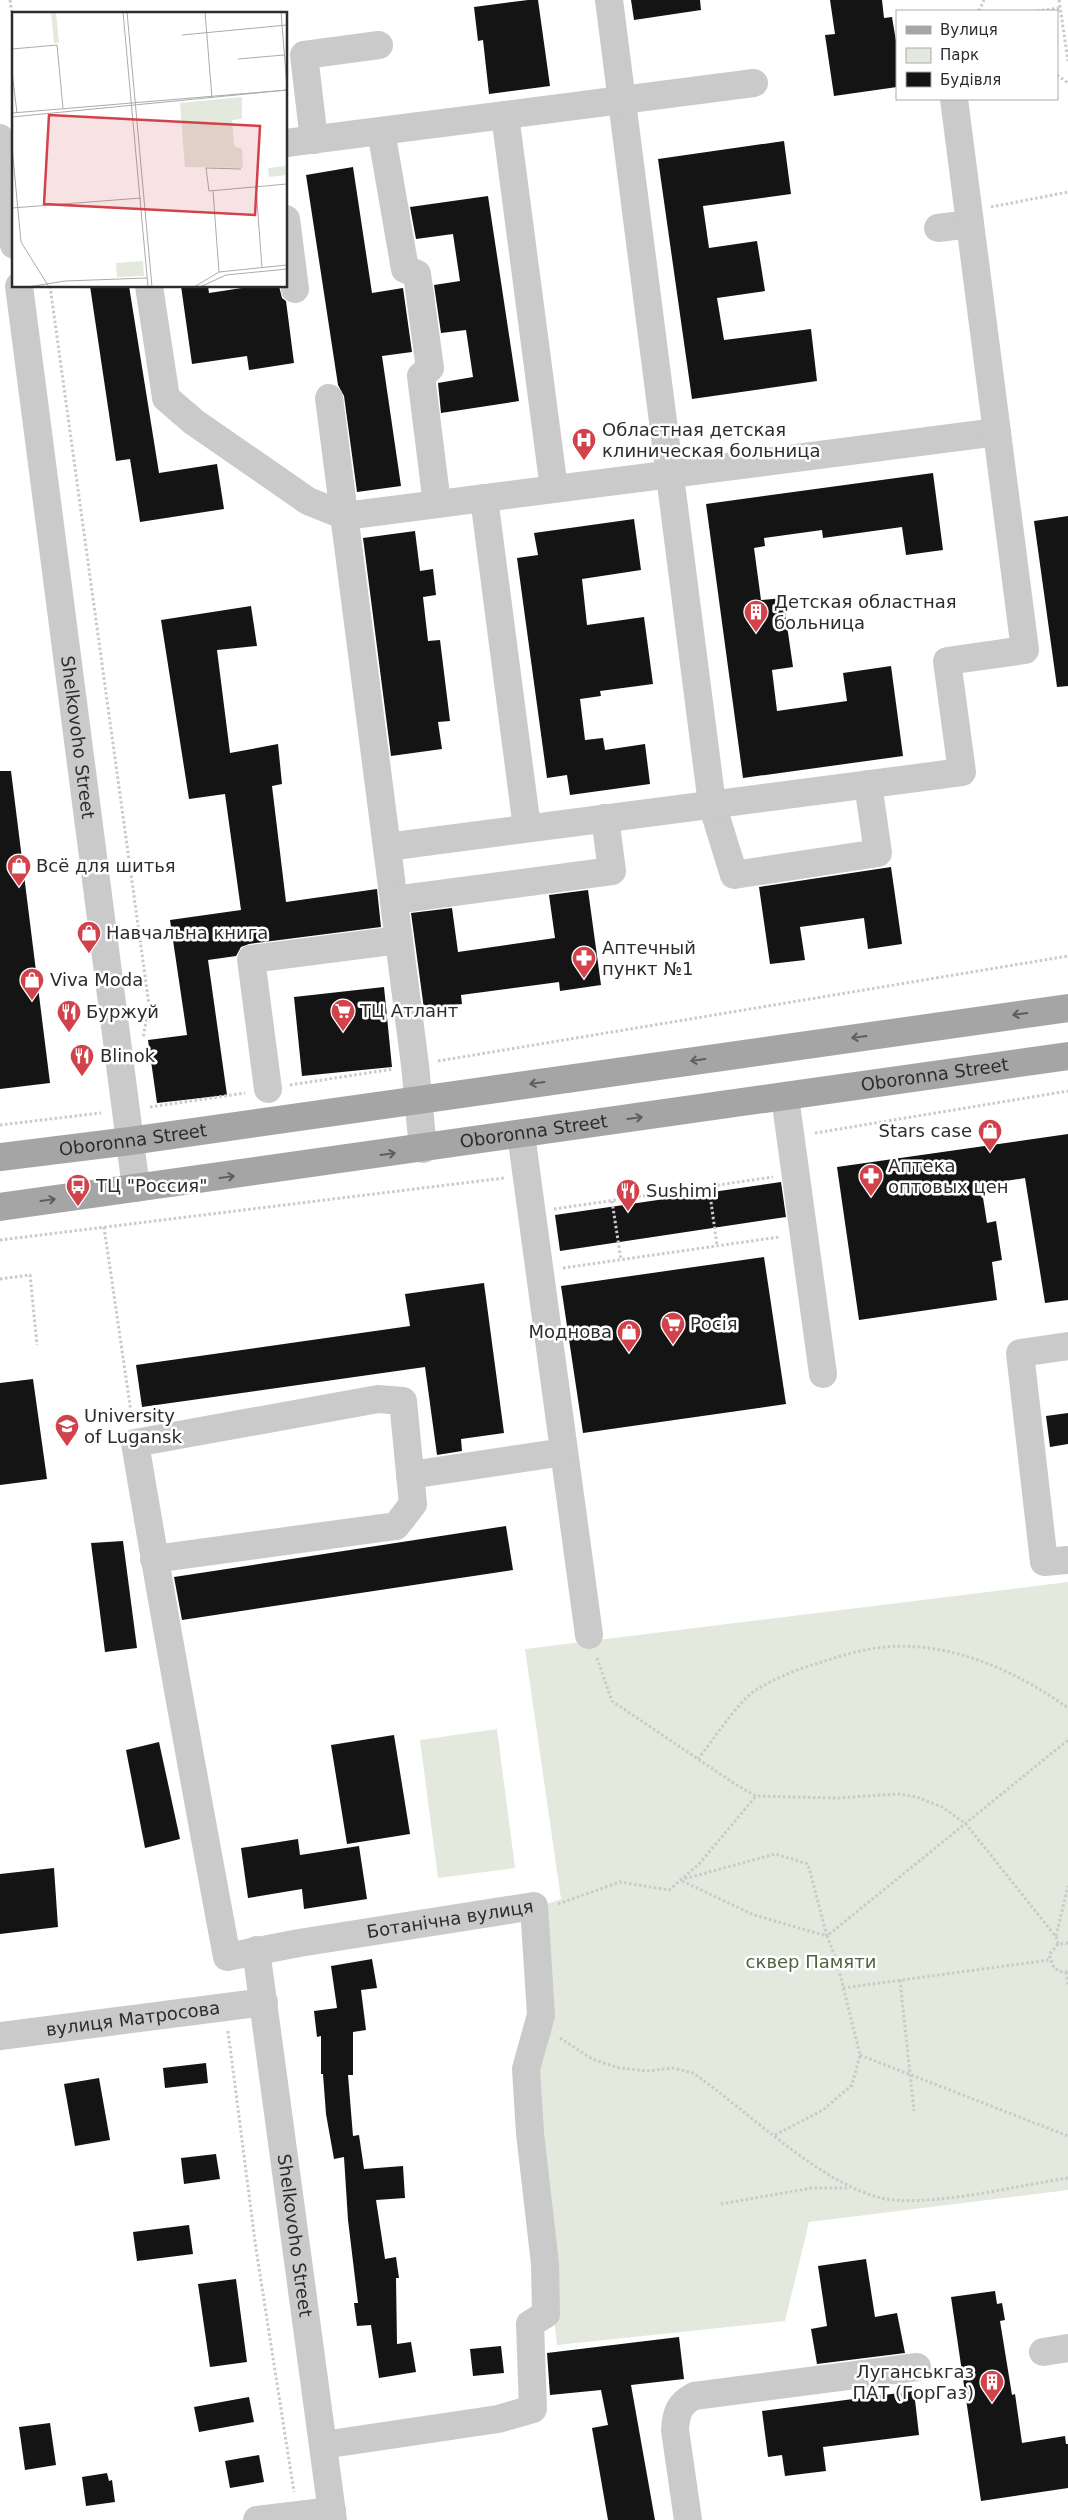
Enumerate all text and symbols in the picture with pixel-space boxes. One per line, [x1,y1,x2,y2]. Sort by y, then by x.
legend [896,10,1058,100]
inset map [12,12,288,288]
text: Вулиця [940,21,998,39]
text: Парк [940,46,979,64]
text: Будівля [940,71,1001,89]
place label: Областная детская клиническая больница [602,419,821,461]
hospital icon: Областная детская клиническая больница [571,427,597,461]
place label: Детская областная больница [774,591,957,633]
building icon: Детская областная больница [743,599,769,633]
street label: Shelkovoho Street [57,654,99,820]
shop icon: Всё для шитья [6,853,32,887]
place label: Всё для шитья [36,855,176,876]
shop icon: Навчальна книга [76,920,102,954]
place label: Навчальна книга [106,922,268,943]
place label: Аптечный пункт №1 [602,937,696,979]
pharmacy icon: Аптечный пункт №1 [571,945,597,979]
shop icon: Viva Moda [19,967,45,1001]
place label: Viva Moda [50,969,143,990]
supermarket icon: ТЦ Атлант [330,998,356,1032]
restaurant icon: Буржуй [56,999,82,1033]
place label: ТЦ Атлант [359,1000,458,1021]
place label: Буржуй [86,1001,159,1022]
one-way arrow [1012,1010,1028,1020]
one-way arrow [851,1032,867,1042]
restaurant icon: Blinok [69,1043,95,1077]
place label: Blinok [100,1045,156,1066]
street label: Oboronna Street [859,1054,1010,1095]
one-way arrow [690,1055,706,1065]
one-way arrow [529,1078,545,1088]
street label: Oboronna Street [458,1110,609,1152]
one-way arrow [627,1112,643,1122]
shop icon: Stars case [977,1118,1003,1152]
street label: Oboronna Street [58,1119,208,1160]
place label: Stars case [879,1120,972,1141]
one-way arrow [379,1148,395,1158]
place label: Аптека оптовых цен [888,1155,1009,1197]
pharmacy icon: Аптека оптовых цен [858,1163,884,1197]
one-way arrow [218,1171,234,1181]
bus stop icon: ТЦ "Россия" [65,1173,91,1207]
place label: ТЦ "Россия" [95,1175,207,1196]
restaurant icon: Sushimi [615,1178,641,1212]
place label: Sushimi [646,1180,717,1201]
one-way arrow [40,1195,56,1205]
supermarket icon: Росія [660,1311,686,1345]
place label: Росія [690,1313,738,1334]
shop icon: Моднова [616,1319,642,1353]
place label: Моднова [529,1321,612,1342]
place label: University of Lugansk [84,1405,182,1447]
school or university icon: University of Lugansk [54,1413,80,1447]
street label: Ботанічна вулиця [365,1895,535,1942]
park label: сквер Памяти [746,1951,876,1972]
street label: вулиця Матросова [45,1997,221,2040]
street label: Shelkovoho Street [274,2153,316,2318]
place label: Луганськгаз ПАТ (ГорГаз) [852,2361,974,2403]
building icon: Луганськгаз ПАТ (ГорГаз) [979,2369,1005,2403]

